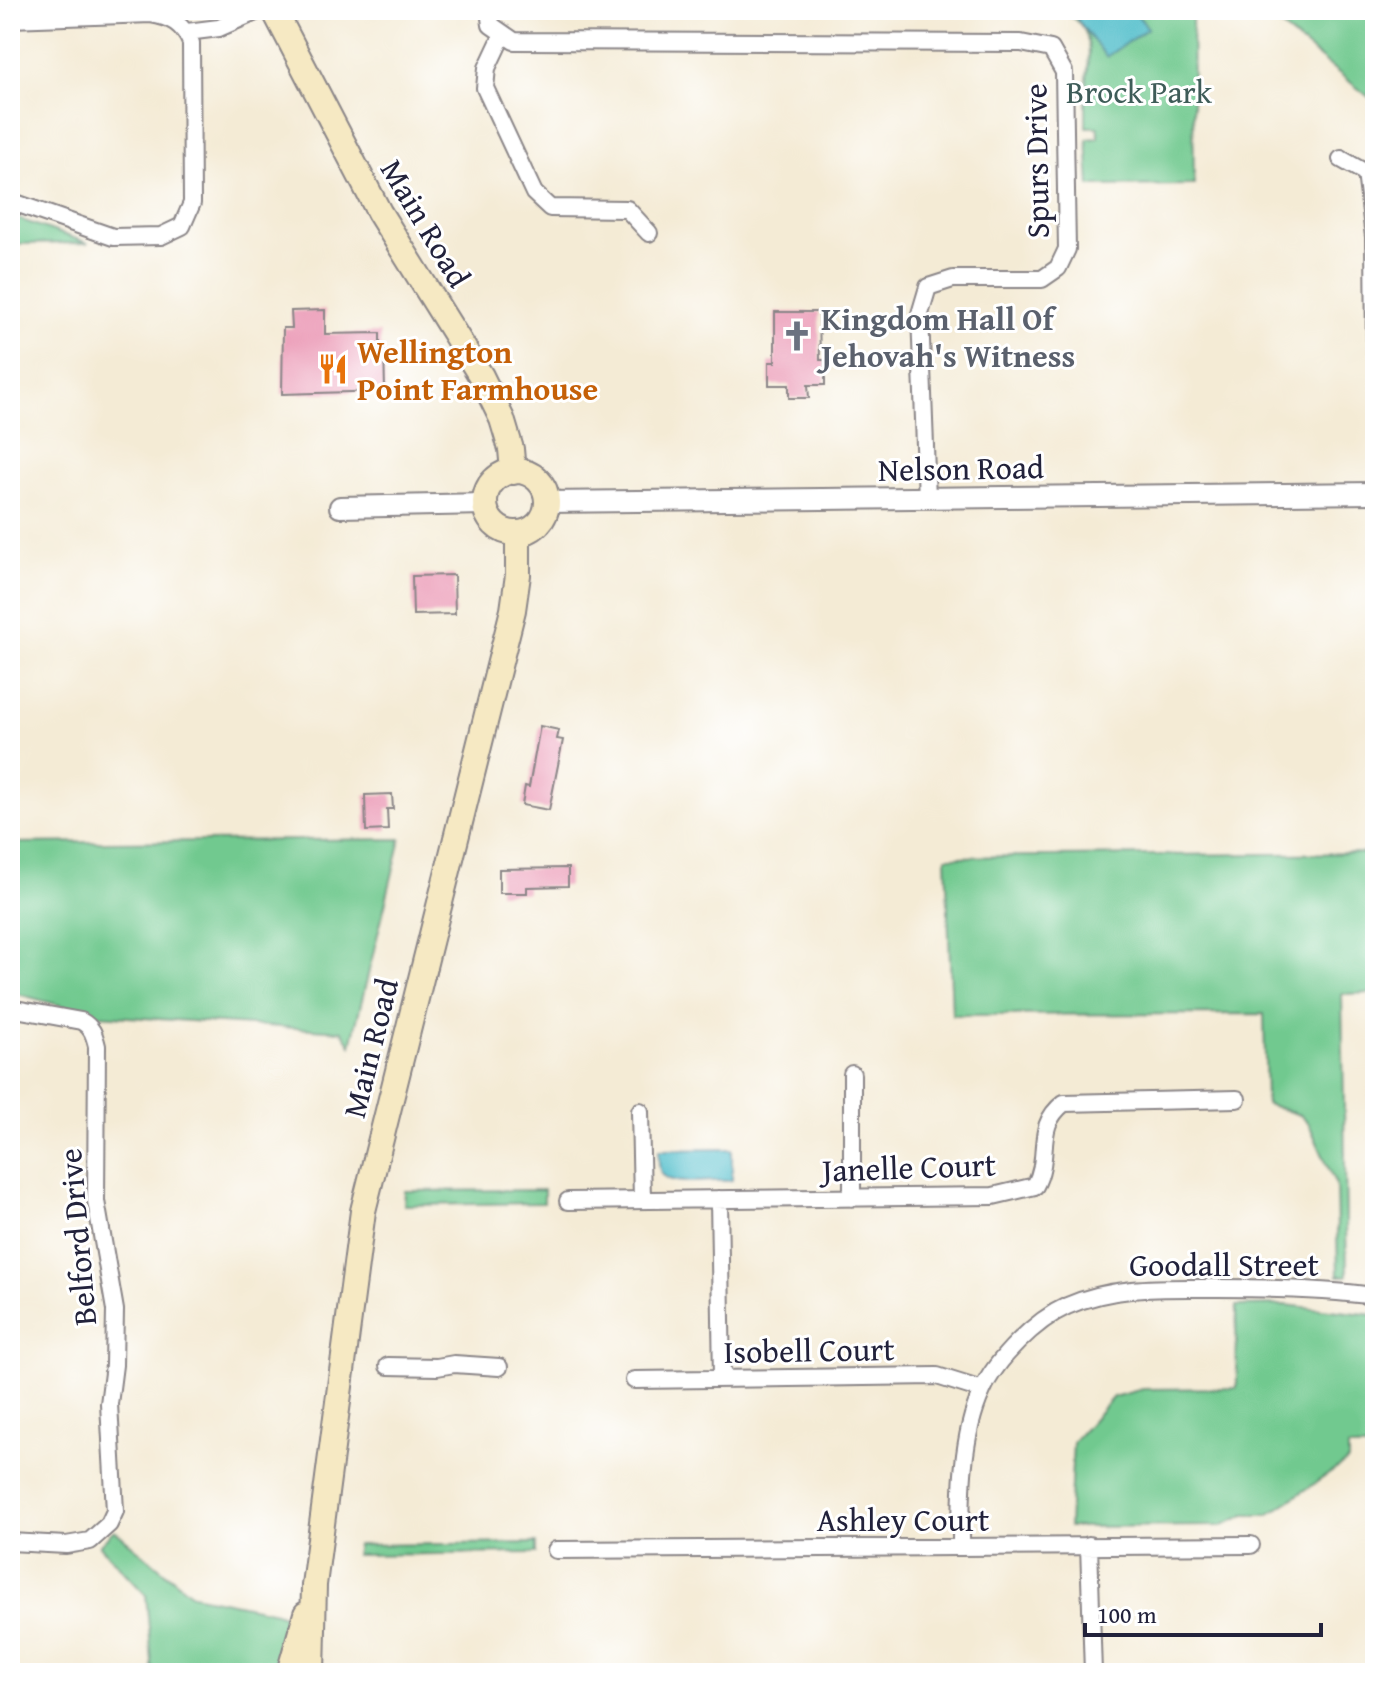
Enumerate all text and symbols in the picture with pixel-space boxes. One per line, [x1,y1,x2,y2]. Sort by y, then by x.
park label: Brock Park [1066,68,1213,115]
street label: Spurs Drive [1011,83,1061,239]
street label: Main Road [369,150,483,296]
place label: Kingdom Hall Of Jehovah's Witness [816,295,1075,379]
church icon: Kingdom Hall Of Jehovah's Witness [780,319,814,353]
place label: Wellington Point Farmhouse [357,328,598,412]
restaurant icon: Wellington Point Farmhouse [316,352,350,386]
street label: Nelson Road [878,443,1044,493]
street label: Main Road [330,973,410,1123]
street label: Janelle Court [817,1140,997,1194]
street label: Belford Drive [46,1147,108,1327]
street label: Goodall Street [1129,1241,1319,1288]
street label: Isobell Court [723,1325,895,1375]
street label: Ashley Court [817,1496,989,1543]
scale bar [1085,1587,1321,1637]
text: 100 m [1097,1597,1157,1632]

